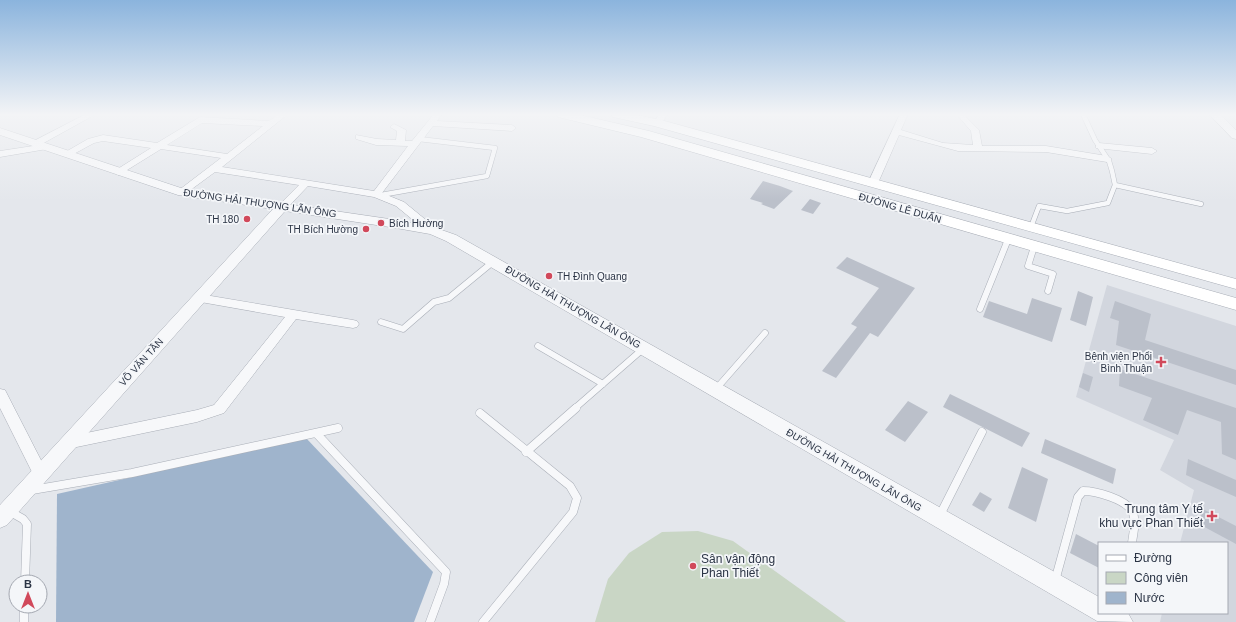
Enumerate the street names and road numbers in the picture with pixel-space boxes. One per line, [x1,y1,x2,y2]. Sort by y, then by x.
street label: ĐƯỜNG HẢI THƯỢNG LÃN ÔNG [183,186,338,219]
street label: ĐƯỜNG LÊ DUẨN [857,190,943,225]
street label: ĐƯỜNG HẢI THƯỢNG LÃN ÔNG [503,263,643,351]
street label: VÕ VĂN TẦN [116,335,165,388]
street label: ĐƯỜNG HẢI THƯỢNG LÃN ÔNG [784,426,924,514]

